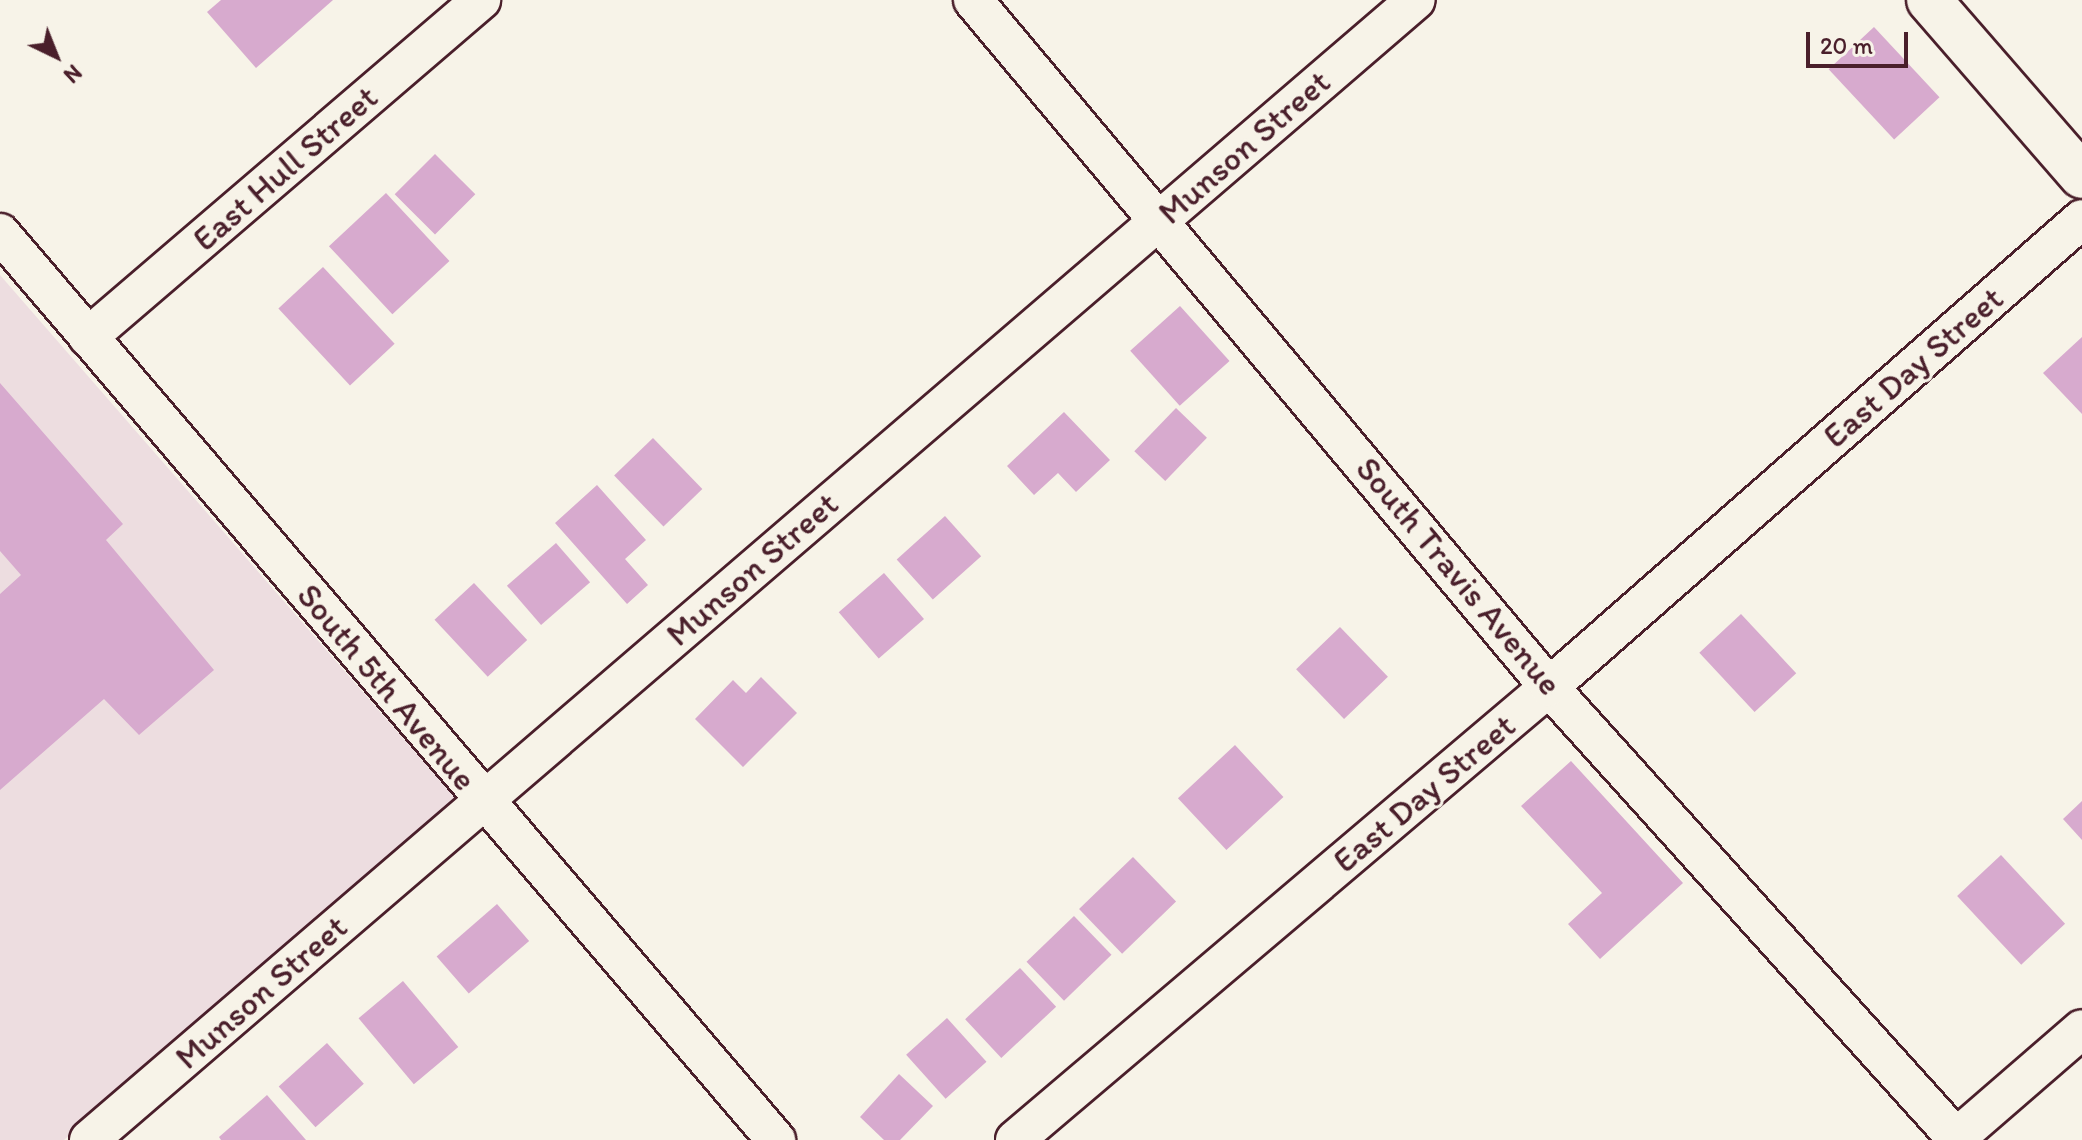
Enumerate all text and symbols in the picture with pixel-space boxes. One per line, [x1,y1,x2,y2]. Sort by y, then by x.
north arrow [16,16,96,96]
scale bar [1810,16,1912,66]
text: 20 m [1820,31,1873,60]
text: N [58,59,87,89]
street label: Munson Street [1150,61,1338,233]
street label: East Hull Street [184,77,386,259]
street label: East Day Street [1815,278,2011,456]
street label: South Travis Avenue [1349,450,1569,702]
street label: Munson Street [658,483,846,655]
street label: South 5th Avenue [289,576,485,798]
street label: East Day Street [1325,705,1523,881]
street label: Munson Street [167,906,355,1078]

